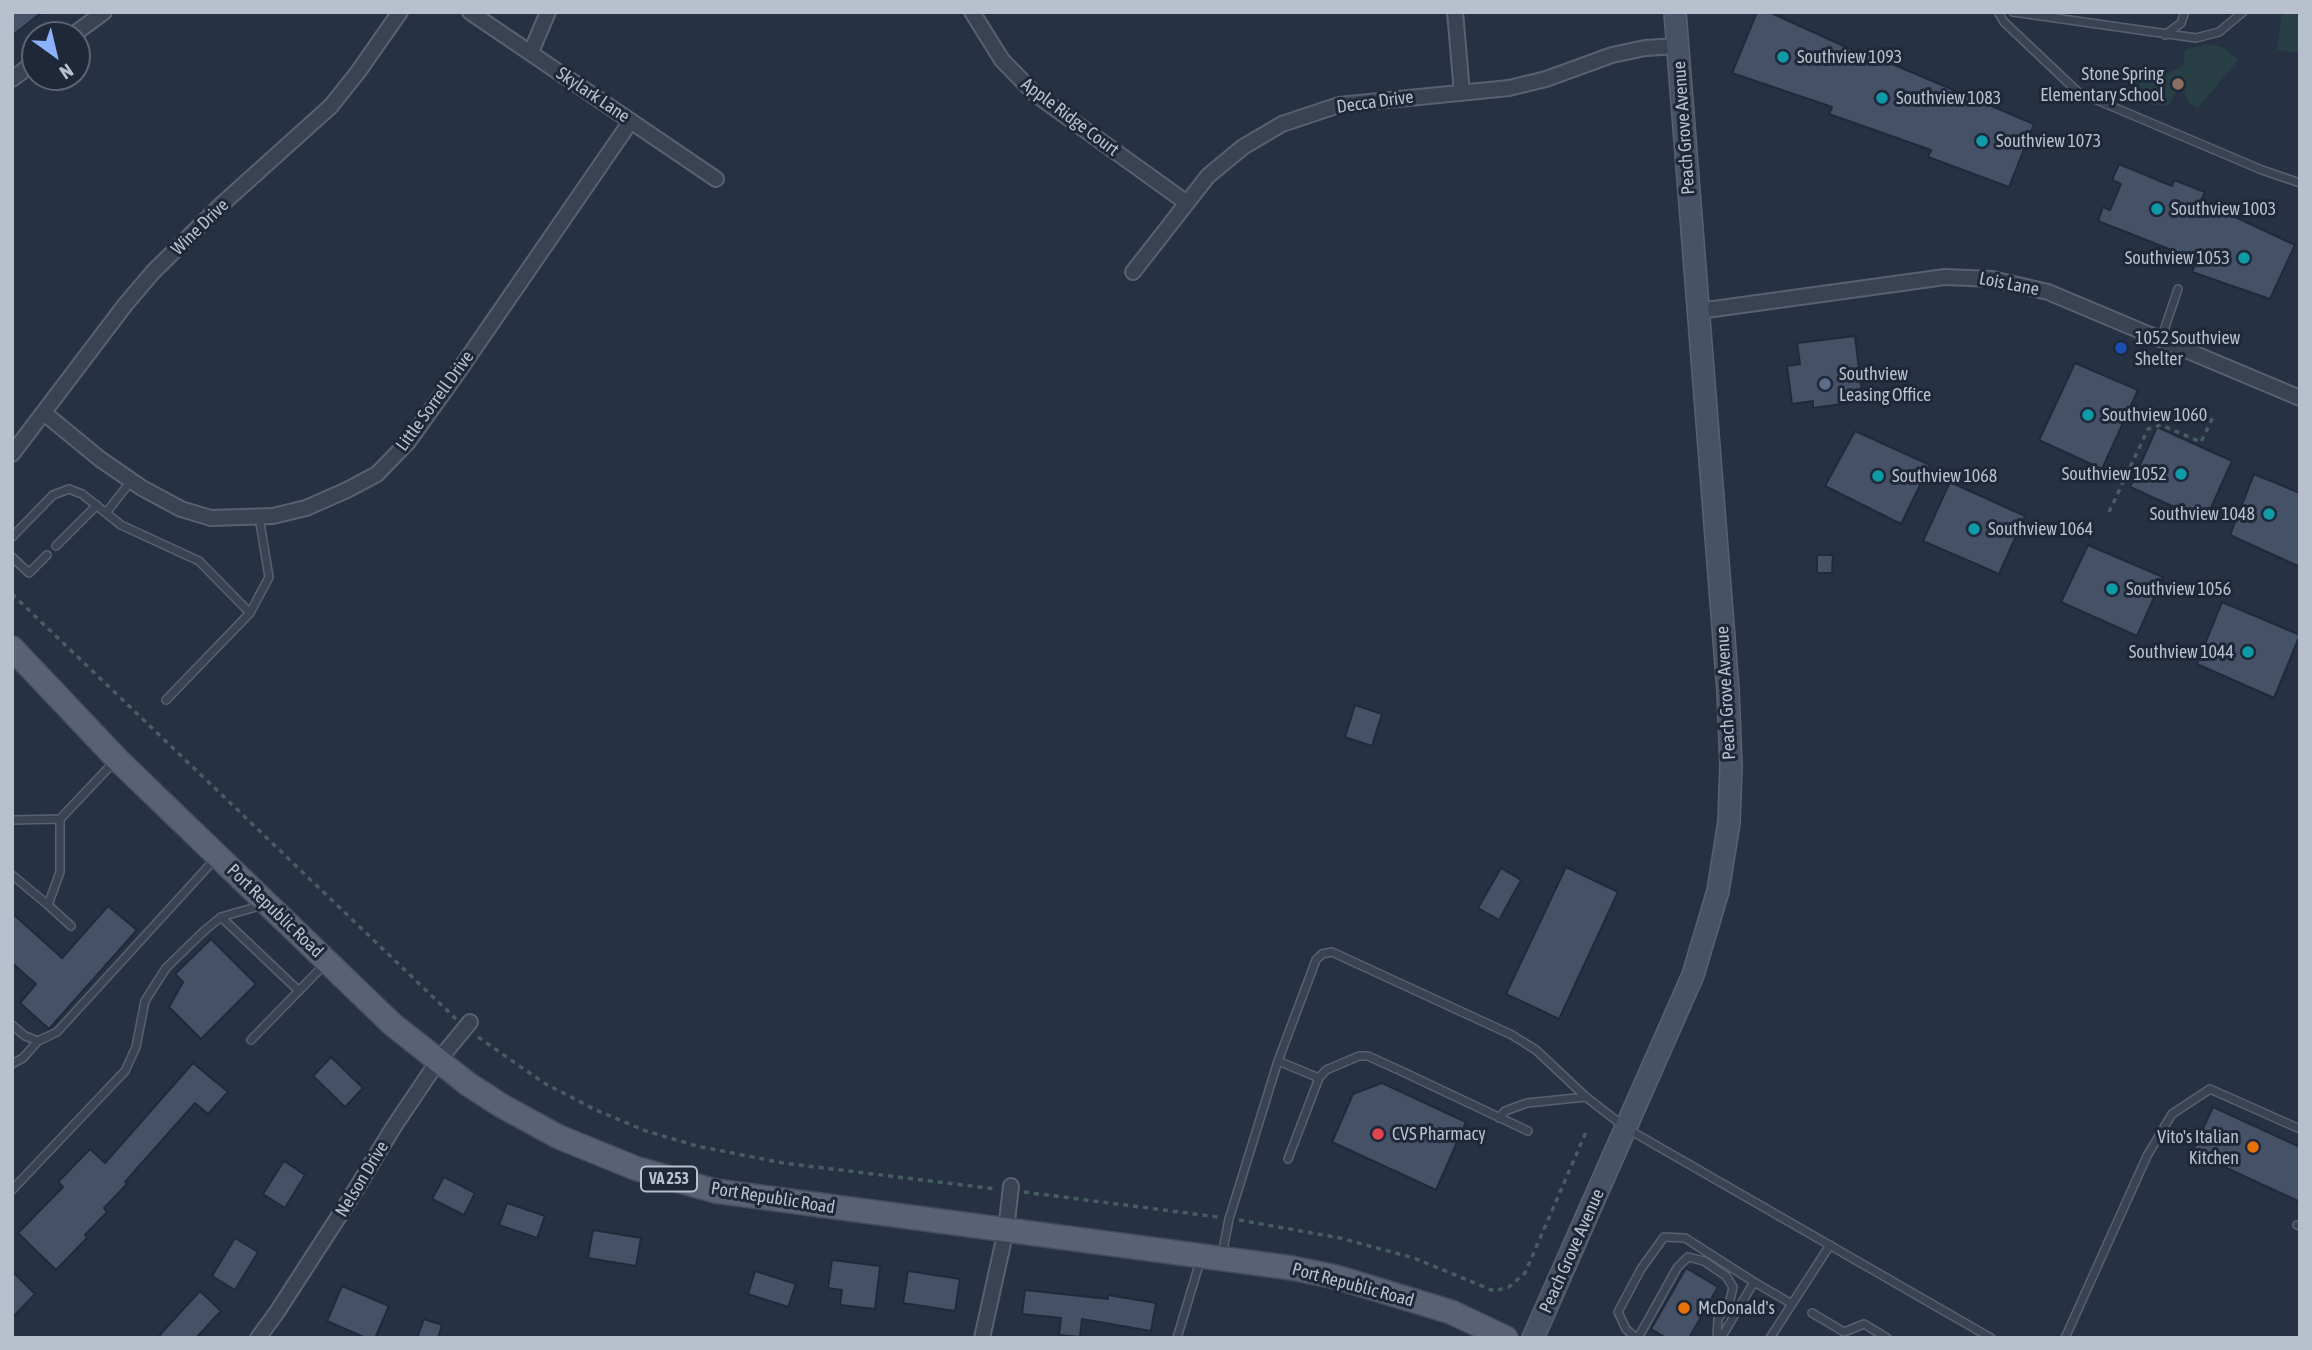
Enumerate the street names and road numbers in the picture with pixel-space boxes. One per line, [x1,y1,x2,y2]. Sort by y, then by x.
street label: Peach Grove Avenue [1669,60,1699,196]
street label: Skylark Lane [552,63,634,127]
street label: Apple Ridge Court [1017,73,1123,161]
street label: Decca Drive [1335,86,1415,118]
street label: Wine Drive [167,194,233,260]
street label: Lois Lane [1977,268,2041,300]
street label: Little Sorrell Drive [391,347,479,455]
street label: Peach Grove Avenue [1712,626,1740,760]
street label: Port Republic Road [222,860,328,962]
street label: Nelson Drive [331,1137,393,1221]
road number: VA 253 [641,1166,697,1191]
street label: Port Republic Road [709,1178,837,1218]
street label: Peach Grove Avenue [1535,1185,1609,1317]
street label: Port Republic Road [1290,1258,1416,1312]

